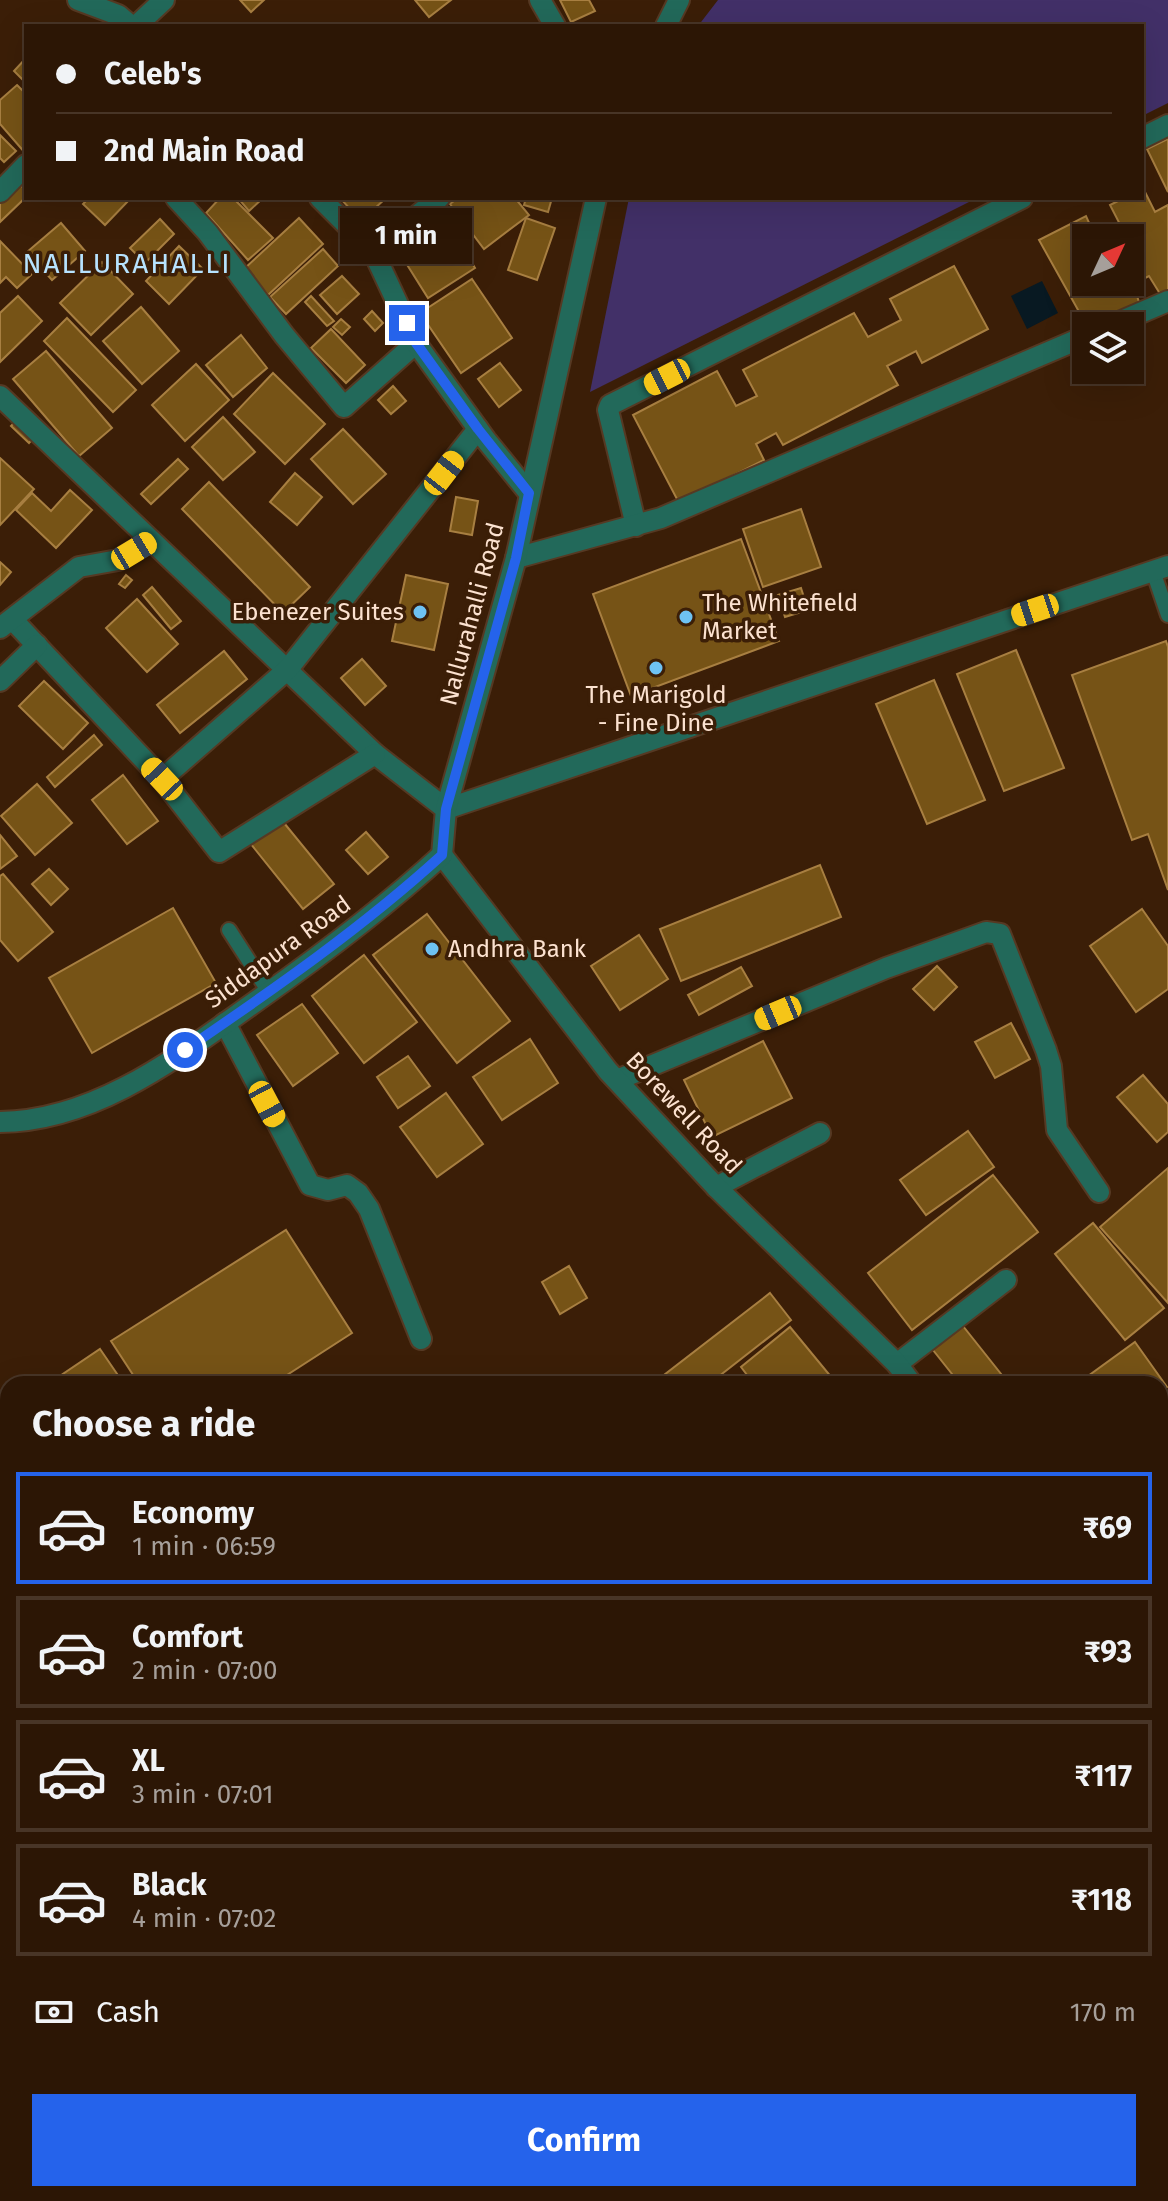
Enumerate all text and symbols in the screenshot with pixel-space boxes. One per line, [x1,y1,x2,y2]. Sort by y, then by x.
text: Celeb's [104,56,201,92]
text: 2nd Main Road [104,133,305,169]
callout: 1 min [341,207,473,263]
text: 1 min [375,220,437,251]
north arrow [1072,224,1144,296]
map controls [1072,224,1144,384]
district label: NALLURAHALLI [22,247,232,280]
route end [389,305,425,341]
button: layers [1072,312,1144,384]
car [640,355,694,399]
car [420,447,468,499]
street label: Nallurahalli Road [434,520,510,708]
car [107,528,161,574]
place label: The Whitefield Market [702,589,858,645]
car [1008,591,1062,629]
place label: Ebenezer Suites [231,598,404,626]
marker: Ebenezer Suites [411,603,429,621]
marker: The Whitefield Market [677,608,695,626]
marker: The Marigold - Fine Dine [647,659,665,677]
place label: The Marigold - Fine Dine [585,681,727,737]
car [137,753,187,805]
street label: Siddapura Road [200,890,356,1014]
place label: Andhra Bank [448,935,587,963]
marker: Andhra Bank [423,940,441,958]
car [751,993,805,1033]
route start [167,1032,203,1068]
street label: Borewell Road [620,1046,748,1180]
car [245,1077,289,1131]
text: Choose a ride [32,1402,255,1446]
icon: car [36,1492,108,1564]
text: Economy [132,1495,254,1531]
text: ₹69 [1082,1510,1132,1546]
text: 1 min · 06:59 [132,1531,276,1562]
icon: car [36,1616,108,1688]
text: Comfort [132,1619,243,1655]
text: ₹93 [1084,1634,1132,1670]
text: 2 min · 07:00 [132,1655,277,1686]
icon: car [36,1740,108,1812]
text: XL [132,1743,165,1779]
text: ₹117 [1074,1758,1132,1794]
text: 3 min · 07:01 [132,1779,274,1810]
icon: car [36,1864,108,1936]
text: Black [132,1867,207,1903]
text: ₹118 [1071,1882,1132,1918]
text: 4 min · 07:02 [132,1903,276,1934]
icon: cash [32,1990,76,2034]
text: Cash [96,1994,160,2030]
text: 170 m [1070,1997,1136,2028]
button: Confirm [32,2094,1136,2186]

